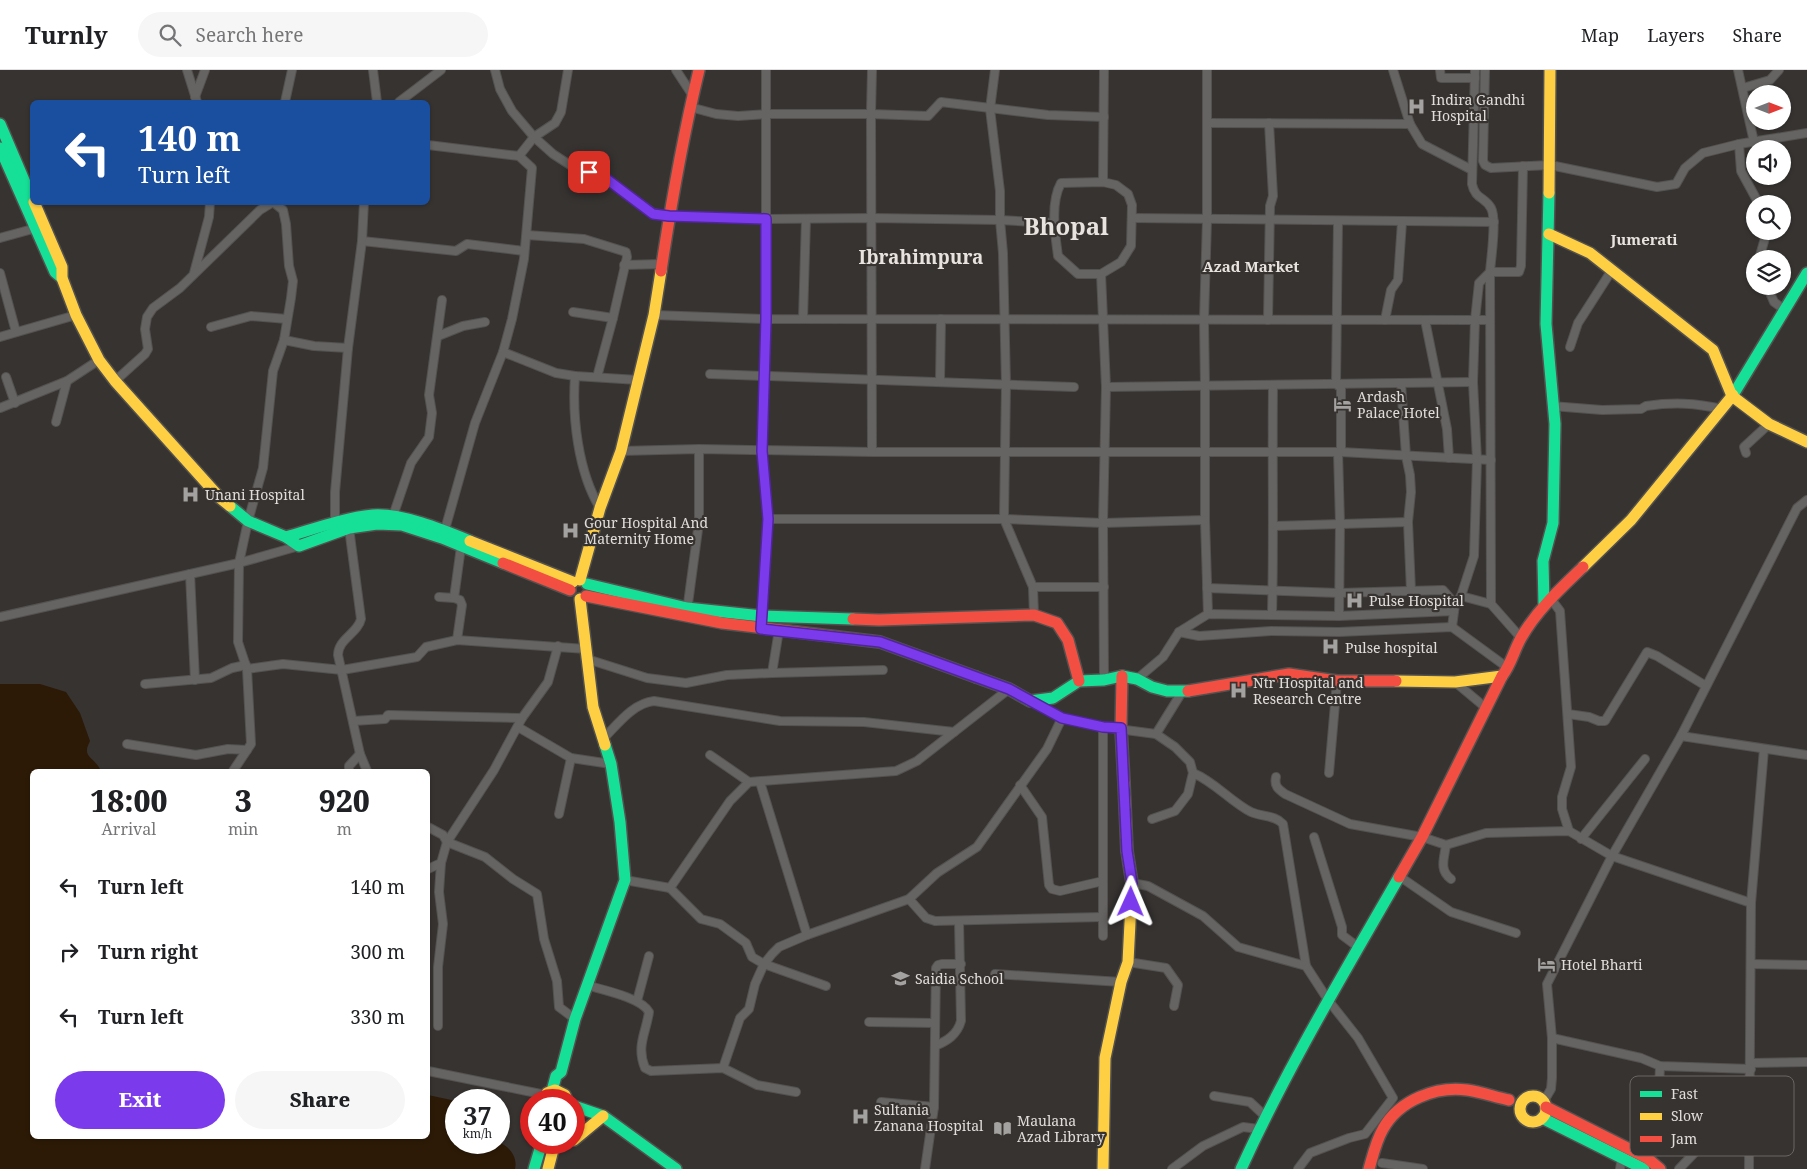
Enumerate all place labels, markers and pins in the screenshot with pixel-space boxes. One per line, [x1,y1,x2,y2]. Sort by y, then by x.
place label: Indira Gandhi Hospital [1431,90,1525,125]
hospital icon: Indira Gandhi Hospital [1407,97,1427,117]
pin [568,151,610,193]
place label: Ardash Palace Hotel [1357,387,1440,422]
hotel icon: Ardash Palace Hotel [1333,394,1353,414]
hospital icon: Unani Hospital [181,484,201,504]
place label: Unani Hospital [205,485,305,504]
place label: Gour Hospital And Maternity Home [584,513,708,548]
hospital icon: Gour Hospital And Maternity Home [560,520,580,540]
hospital icon: Pulse Hospital [1345,590,1365,610]
place label: Pulse Hospital [1369,591,1465,610]
hospital icon: Pulse hospital [1321,637,1341,657]
place label: Pulse hospital [1345,638,1438,657]
place label: Ntr Hospital and Research Centre [1253,673,1364,708]
hospital icon: Ntr Hospital and Research Centre [1229,680,1249,700]
hotel icon: Hotel Bharti [1537,954,1557,974]
place label: Hotel Bharti [1561,955,1643,974]
school or university icon: Saidia School [891,968,911,988]
place label: Saidia School [915,969,1004,988]
place label: Sultania Zanana Hospital [874,1100,984,1135]
hospital icon: Sultania Zanana Hospital [850,1107,870,1127]
place label: Maulana Azad Library [1017,1111,1105,1146]
library icon: Maulana Azad Library [993,1118,1013,1138]

